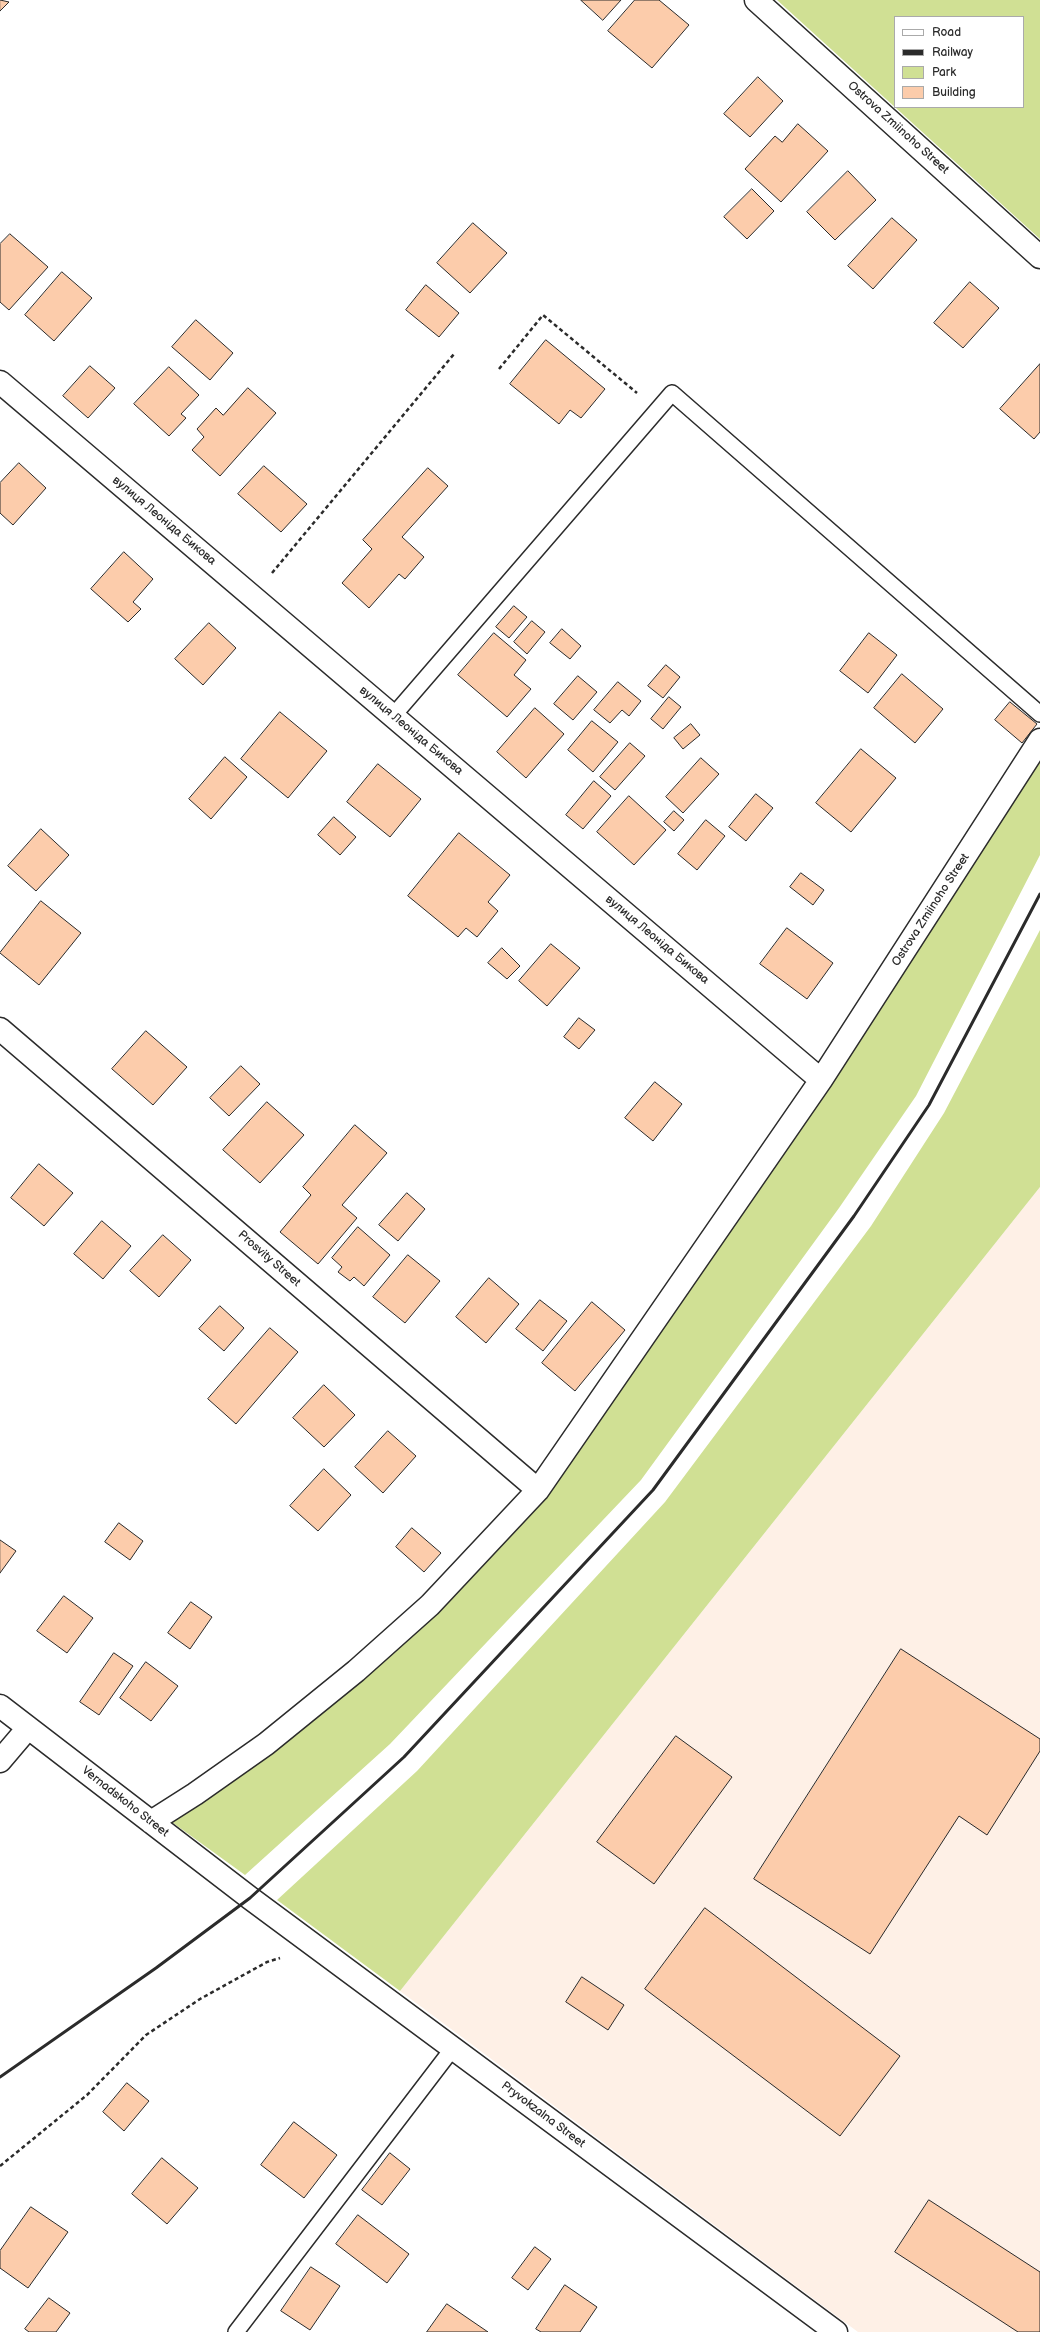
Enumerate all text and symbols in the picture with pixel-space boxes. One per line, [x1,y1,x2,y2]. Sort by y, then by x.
legend [894,16,1024,108]
text: Road [932,25,961,40]
text: Railway [932,45,973,60]
text: Park [932,65,956,80]
street label: Ostrova Zmiinoho Street [844,79,952,177]
text: Building [932,85,976,100]
street label: вулиця Леоніда Бикова [109,473,219,569]
street label: вулиця Леоніда Бикова [356,683,466,779]
street label: Ostrova Zmiinoho Street [889,851,973,969]
street label: вулиця Леоніда Бикова [602,892,712,988]
street label: Prosvity Street [235,1228,303,1290]
street label: Vernadskoho Street [79,1764,171,1840]
street label: Pryvokzalna Street [498,2079,588,2151]

